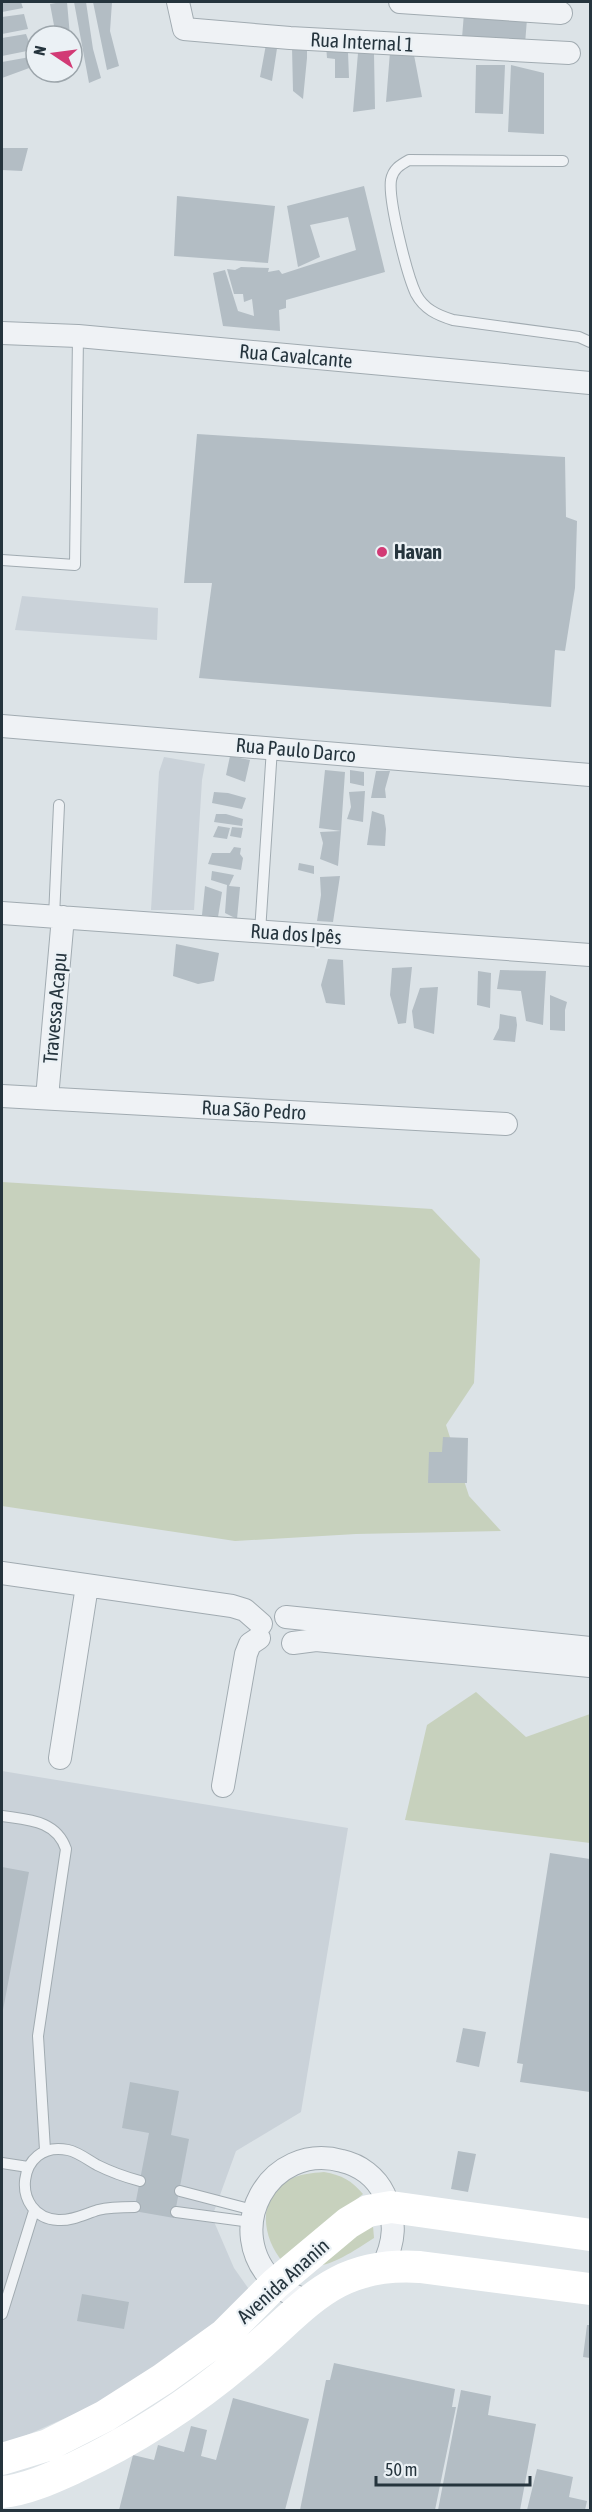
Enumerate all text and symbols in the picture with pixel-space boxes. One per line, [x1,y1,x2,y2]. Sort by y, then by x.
north arrow [24,24,84,84]
street label: Rua Internal 1 [310,27,414,56]
text: N [30,44,49,57]
street label: Rua Cavalcante [239,339,354,372]
place label: Havan [394,540,442,563]
marker: Havan [375,545,389,559]
street label: Rua Paulo Darco [235,733,357,766]
street label: Rua dos Ipês [250,919,342,948]
street label: Travessa Acapu [38,952,71,1064]
street label: Rua São Pedro [201,1095,307,1124]
street label: Avenida Ananin [232,2233,333,2328]
scale bar [376,2449,530,2487]
text: 50 m [385,2459,417,2480]

